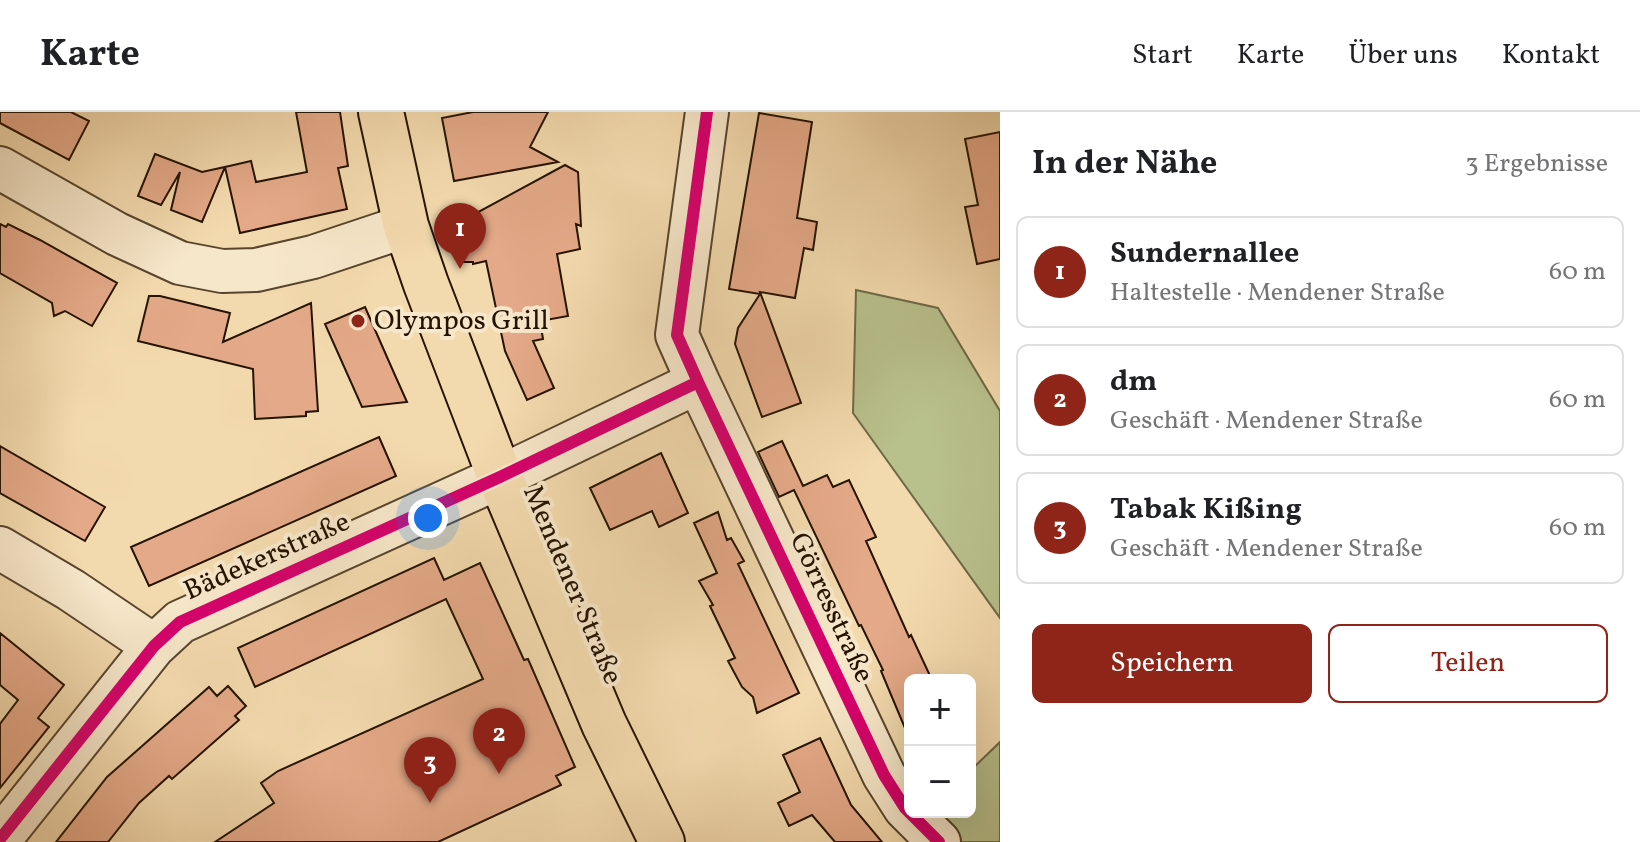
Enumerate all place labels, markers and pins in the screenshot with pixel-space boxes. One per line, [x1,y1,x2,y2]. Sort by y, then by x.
pin: 1 [434,203,486,269]
place label: Olympos Grill [374,302,549,341]
marker: Olympos Grill [349,312,367,330]
pin: 2 [473,708,525,774]
pin: 3 [404,737,456,803]

